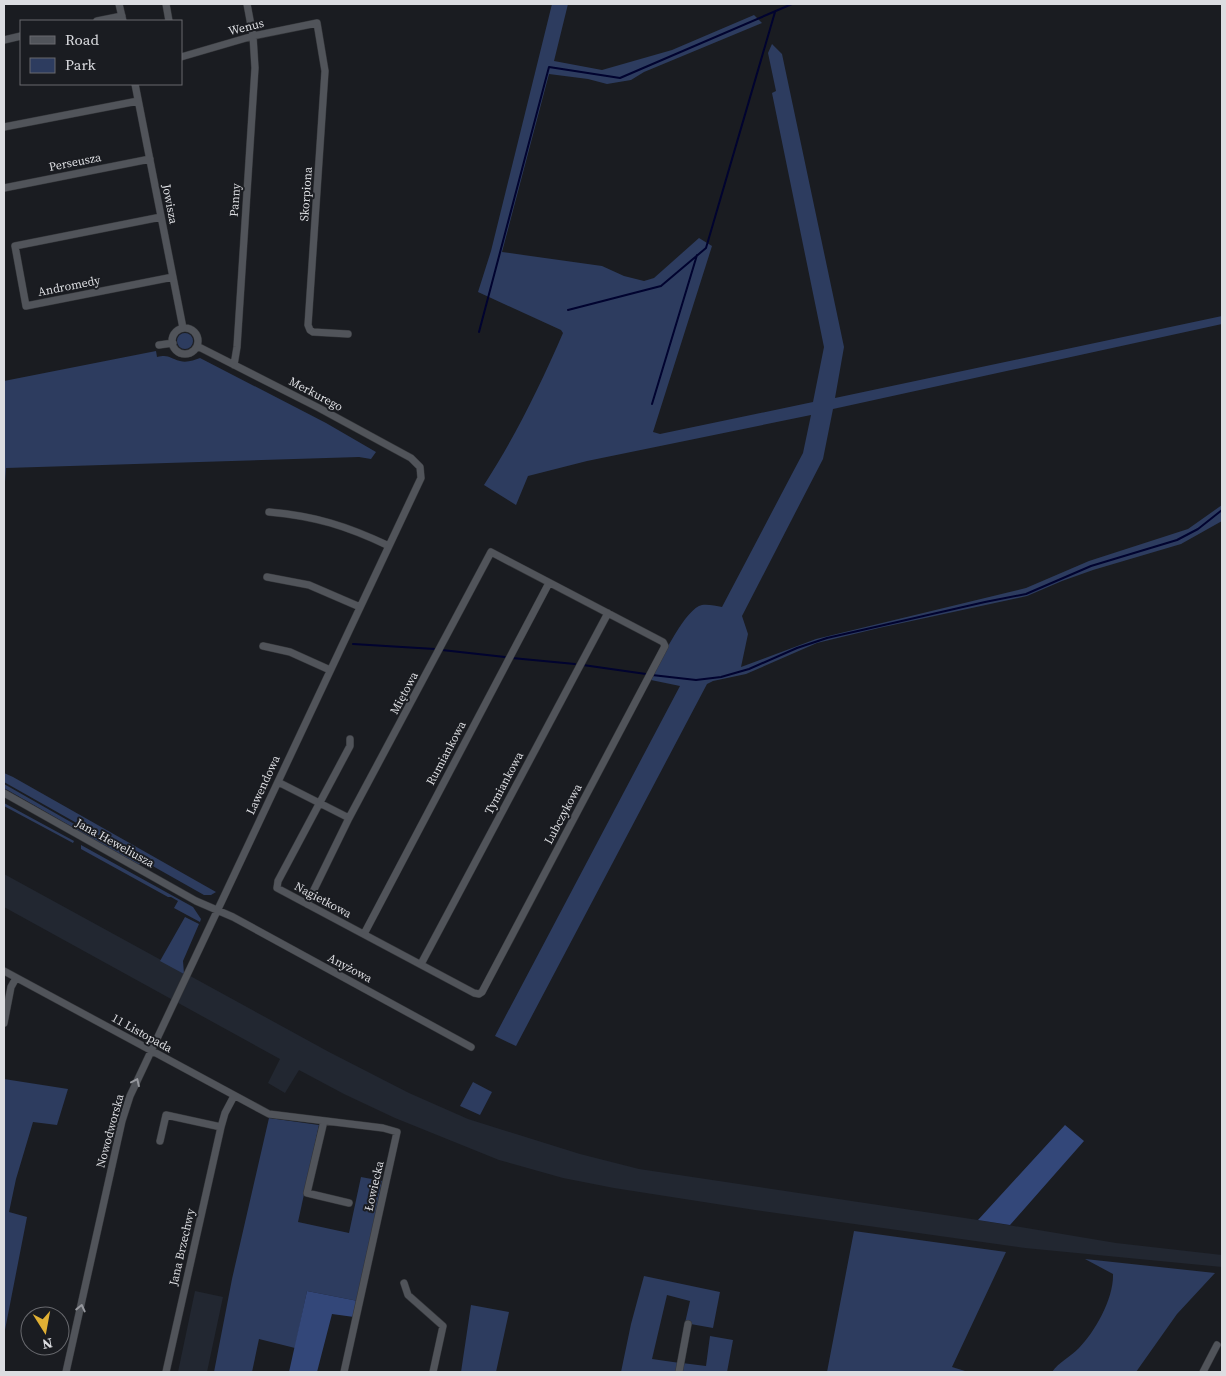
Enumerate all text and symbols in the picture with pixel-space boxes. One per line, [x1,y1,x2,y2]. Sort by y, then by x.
street label: Wenus [226,15,266,39]
legend [20,20,182,85]
text: Road [65,29,99,50]
text: Park [65,54,97,75]
street label: Perseusza [47,149,103,175]
street label: Skorpiona [296,165,316,222]
street label: Jowisza [158,182,182,226]
street label: Panny [226,182,244,217]
street label: Andromedy [36,272,102,300]
street label: Merkurego [286,373,346,415]
street label: Miętowa [386,668,422,717]
street label: Rumiankowa [422,717,470,788]
street label: Tymiankowa [481,748,528,817]
street label: Lawendowa [242,752,284,817]
street label: Lubczykowa [540,780,586,847]
street label: Jana Heweliusza [72,814,158,872]
street label: Nagietkowa [292,878,355,922]
street label: Anyżowa [325,950,376,987]
street label: 11 Listopada [109,1010,176,1057]
one-way arrow [130,1078,141,1087]
street label: Nowodworska [92,1092,128,1170]
street label: Łowiecka [360,1158,388,1213]
street label: Jana Brzechwy [165,1206,199,1288]
one-way arrow [75,1303,86,1312]
north arrow [20,1306,70,1356]
text: N [41,1333,54,1355]

